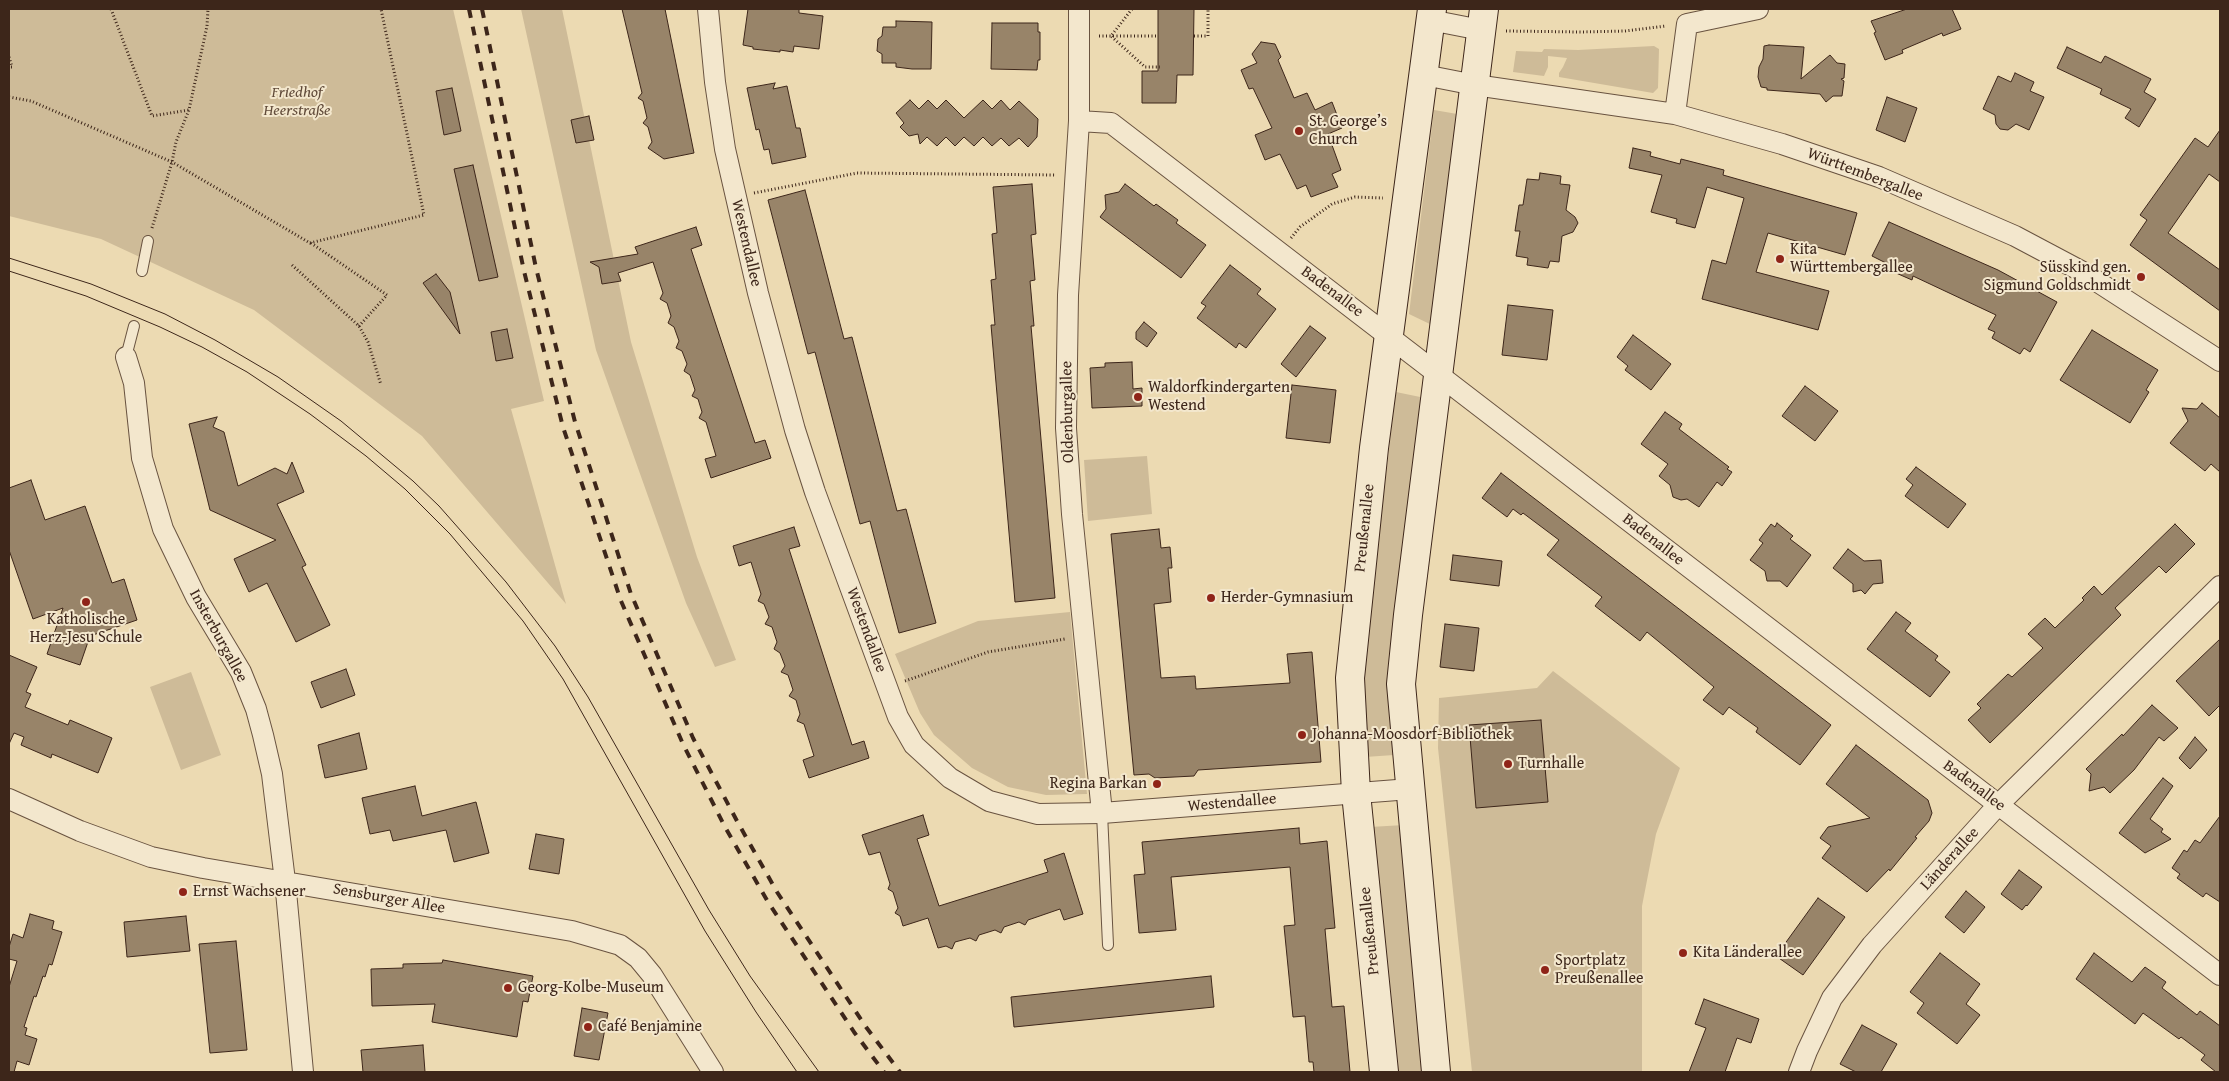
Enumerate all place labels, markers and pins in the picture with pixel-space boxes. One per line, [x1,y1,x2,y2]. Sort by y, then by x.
place label: St. George’s Church [1309,112,1387,150]
marker: St. George’s Church [1293,125,1305,137]
place label: Kita Württembergallee [1790,240,1913,278]
marker: Kita Württembergallee [1774,253,1786,265]
place label: Süsskind gen. Sigmund Goldschmidt [1983,258,2131,296]
marker: Süsskind gen. Sigmund Goldschmidt [2135,271,2147,283]
place label: Waldorfkindergarten Westend [1148,378,1290,416]
marker: Waldorfkindergarten Westend [1132,391,1144,403]
place label: Herder-Gymnasium [1221,588,1353,608]
marker: Herder-Gymnasium [1205,592,1217,604]
marker: Katholische Herz-Jesu Schule [80,596,92,608]
place label: Katholische Herz-Jesu Schule [30,610,142,648]
place label: Johanna-Moosdorf-Bibliothek [1312,725,1512,745]
marker: Johanna-Moosdorf-Bibliothek [1296,729,1308,741]
place label: Turnhalle [1518,754,1584,774]
marker: Turnhalle [1502,758,1514,770]
place label: Regina Barkan [1050,774,1147,794]
marker: Regina Barkan [1151,778,1163,790]
place label: Ernst Wachsener [193,882,306,902]
marker: Ernst Wachsener [177,886,189,898]
place label: Kita Länderallee [1693,943,1802,963]
marker: Kita Länderallee [1677,947,1689,959]
place label: Sportplatz Preußenallee [1555,951,1644,989]
marker: Sportplatz Preußenallee [1539,964,1551,976]
place label: Georg-Kolbe-Museum [518,978,664,998]
marker: Georg-Kolbe-Museum [502,982,514,994]
place label: Café Benjamine [598,1017,702,1037]
marker: Café Benjamine [582,1021,594,1033]

